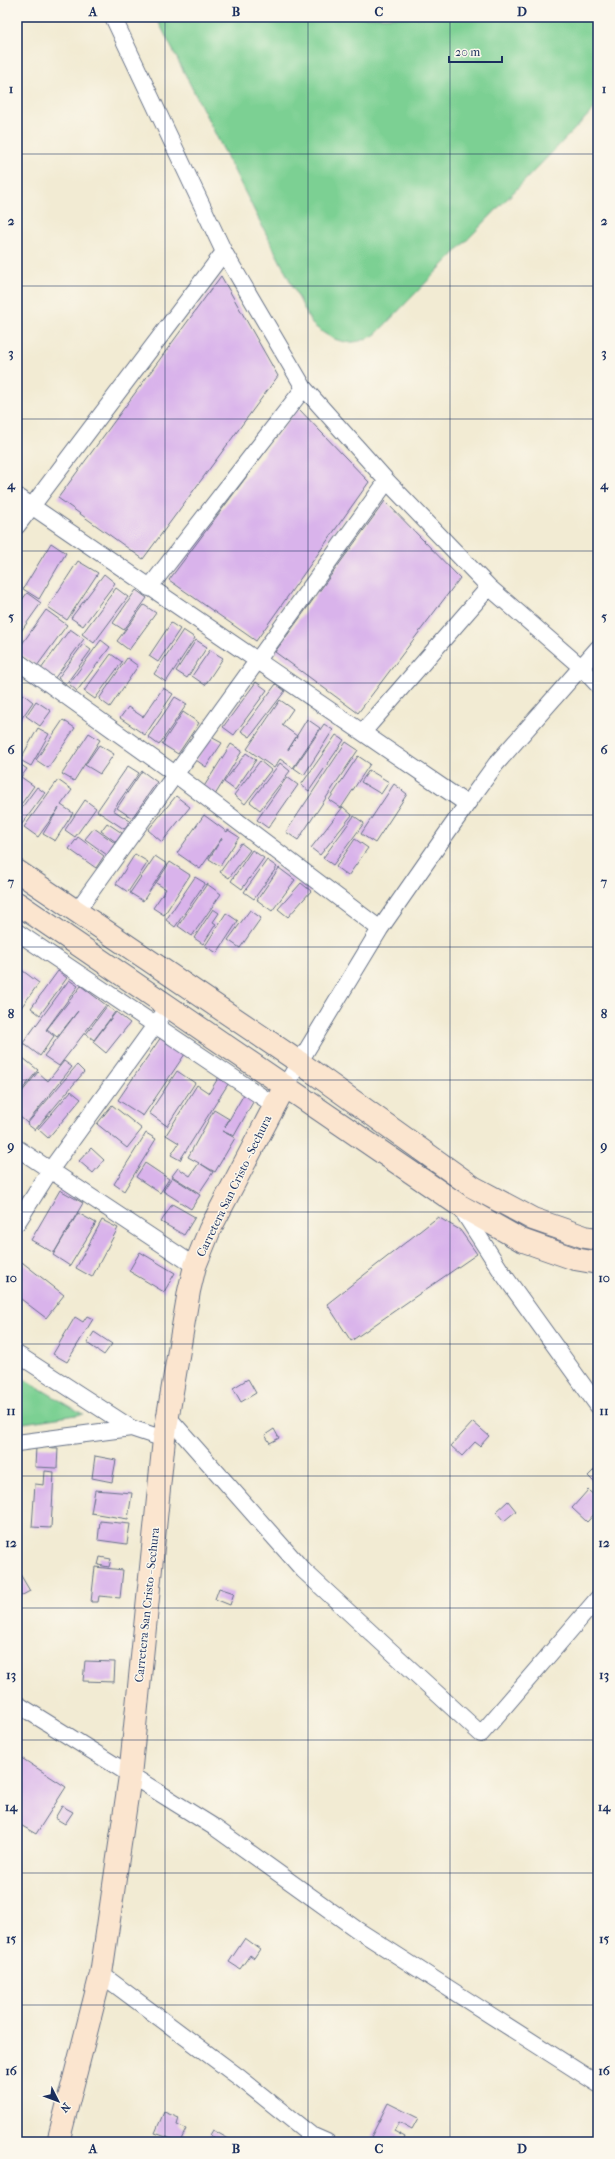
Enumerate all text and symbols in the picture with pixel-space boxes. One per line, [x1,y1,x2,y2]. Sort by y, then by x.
text: A [88,4,98,19]
text: B [232,4,241,19]
text: C [375,4,384,19]
text: D [517,4,527,19]
scale bar [449,38,502,64]
text: 20 m [455,45,480,59]
text: 1 [9,81,14,96]
text: 1 [602,81,607,96]
text: 2 [8,213,15,228]
text: 2 [601,213,608,228]
text: 3 [8,345,14,361]
text: 3 [601,345,607,361]
text: 4 [6,477,16,493]
text: 4 [599,477,609,493]
text: 5 [8,609,14,624]
text: 5 [601,609,607,624]
text: 6 [7,742,15,757]
text: 6 [600,742,608,757]
text: 7 [7,874,15,889]
text: 7 [600,874,608,889]
text: 8 [8,1006,15,1021]
text: 8 [601,1006,608,1021]
street label: Carretera San Cristo - Sechura [194,1113,275,1259]
text: 9 [7,1138,15,1154]
text: 9 [600,1138,608,1154]
text: 10 [5,1270,17,1285]
text: 10 [598,1270,610,1285]
text: 11 [6,1403,16,1418]
text: 11 [599,1403,609,1418]
street label: Carretera San Cristo - Sechura [132,1526,162,1683]
text: 12 [5,1535,17,1550]
text: 12 [598,1535,610,1550]
text: 13 [6,1667,16,1683]
text: 13 [599,1667,609,1683]
text: 14 [5,1799,18,1815]
text: 14 [598,1799,611,1815]
text: 15 [6,1931,16,1946]
text: 15 [599,1931,609,1946]
text: 16 [5,2063,18,2078]
text: 16 [598,2063,611,2078]
north arrow [38,2081,78,2121]
text: N [57,2100,73,2115]
text: A [88,2141,98,2156]
text: B [232,2141,241,2156]
text: C [375,2141,384,2156]
text: D [517,2141,527,2156]

